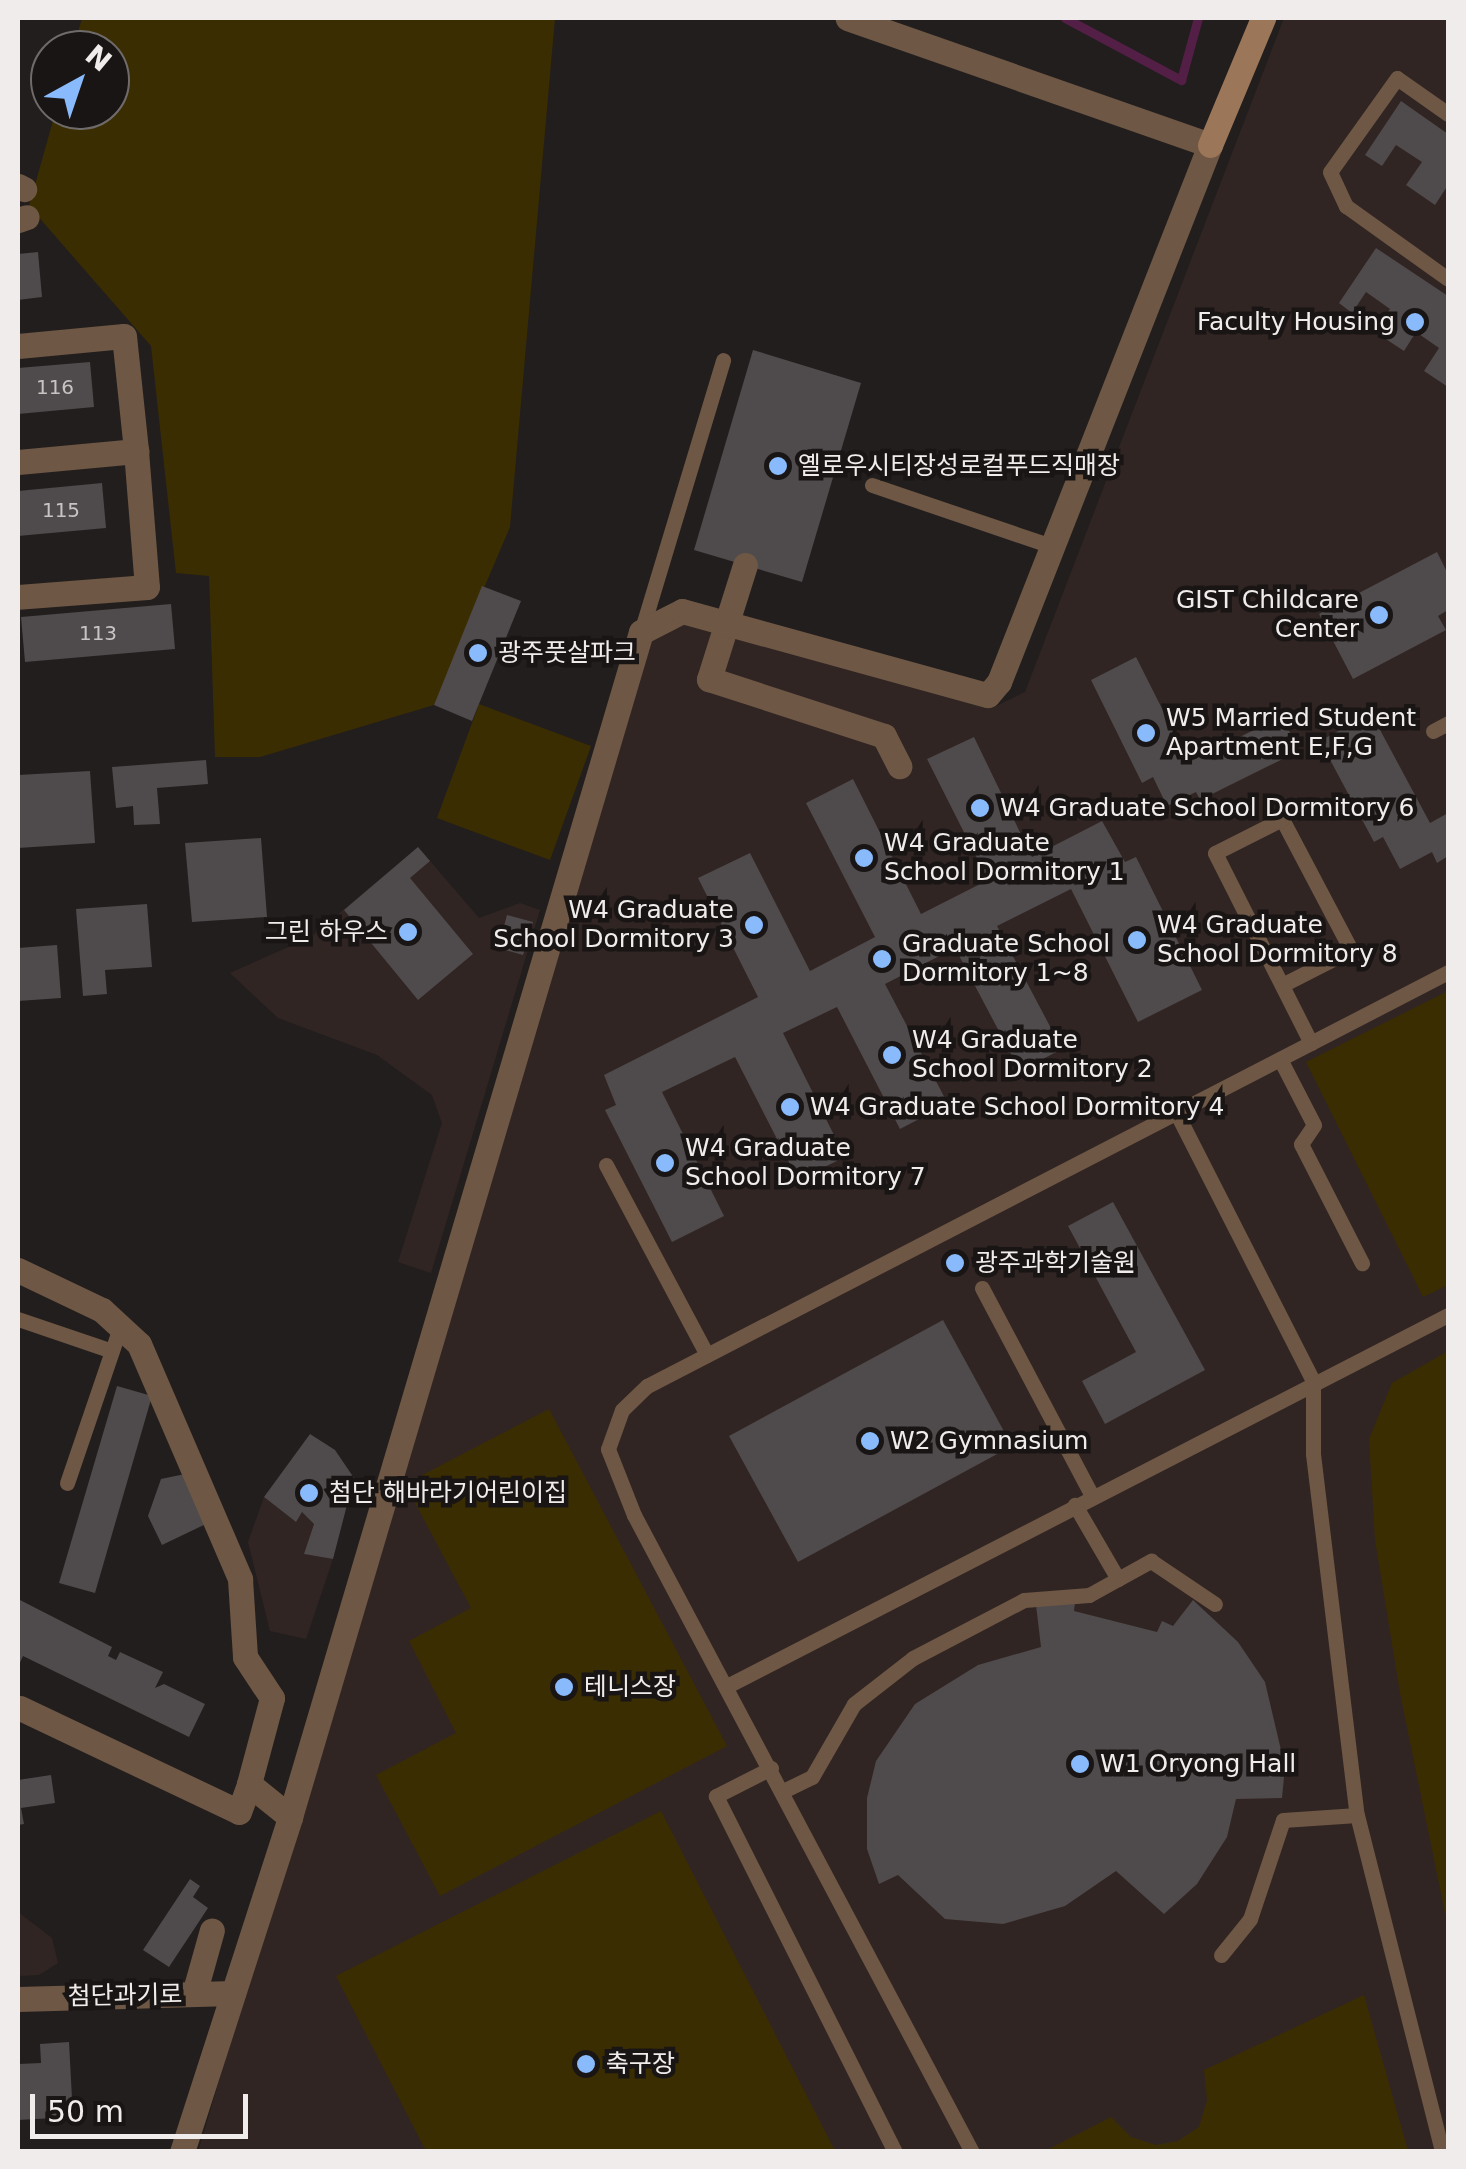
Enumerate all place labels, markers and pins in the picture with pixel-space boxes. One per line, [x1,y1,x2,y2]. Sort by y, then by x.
place label: Faculty Housing [1197,307,1395,337]
marker: Faculty Housing [1404,311,1426,333]
place label: 옐로우시티장성로컬푸드직매장 [798,451,1120,481]
marker: 옐로우시티장성로컬푸드직매장 [767,455,789,477]
place label: GIST Childcare Center [1176,586,1359,645]
marker: GIST Childcare Center [1368,604,1390,626]
place label: 광주풋살파크 [498,638,636,668]
marker: 광주풋살파크 [467,642,489,664]
place label: W5 Married Student Apartment E,F,G [1166,704,1416,763]
marker: W5 Married Student Apartment E,F,G [1135,722,1157,744]
place label: W4 Graduate School Dormitory 6 [1000,793,1414,823]
marker: W4 Graduate School Dormitory 6 [969,797,991,819]
place label: W4 Graduate School Dormitory 1 [884,829,1125,888]
marker: W4 Graduate School Dormitory 1 [853,847,875,869]
place label: W4 Graduate School Dormitory 3 [493,896,734,955]
place label: W4 Graduate School Dormitory 8 [1157,911,1398,970]
marker: W4 Graduate School Dormitory 3 [743,914,765,936]
place label: 그린 하우스 [265,917,388,947]
marker: 그린 하우스 [397,921,419,943]
marker: W4 Graduate School Dormitory 8 [1126,929,1148,951]
place label: Graduate School Dormitory 1~8 [902,930,1110,989]
marker: Graduate School Dormitory 1~8 [871,948,893,970]
place label: W4 Graduate School Dormitory 2 [912,1026,1153,1085]
marker: W4 Graduate School Dormitory 2 [881,1044,903,1066]
place label: W4 Graduate School Dormitory 4 [810,1092,1224,1122]
marker: W4 Graduate School Dormitory 4 [779,1096,801,1118]
place label: W4 Graduate School Dormitory 7 [685,1134,926,1193]
marker: W4 Graduate School Dormitory 7 [654,1152,676,1174]
place label: 광주과학기술원 [975,1248,1136,1278]
marker: 광주과학기술원 [944,1252,966,1274]
place label: W2 Gymnasium [890,1426,1088,1456]
marker: W2 Gymnasium [859,1430,881,1452]
place label: 첨단 해바라기어린이집 [329,1478,567,1508]
marker: 첨단 해바라기어린이집 [298,1482,320,1504]
place label: 테니스장 [584,1672,676,1702]
marker: 테니스장 [553,1676,575,1698]
place label: W1 Oryong Hall [1100,1749,1296,1779]
marker: W1 Oryong Hall [1069,1753,1091,1775]
place label: 축구장 [606,2049,675,2079]
marker: 축구장 [575,2053,597,2075]

